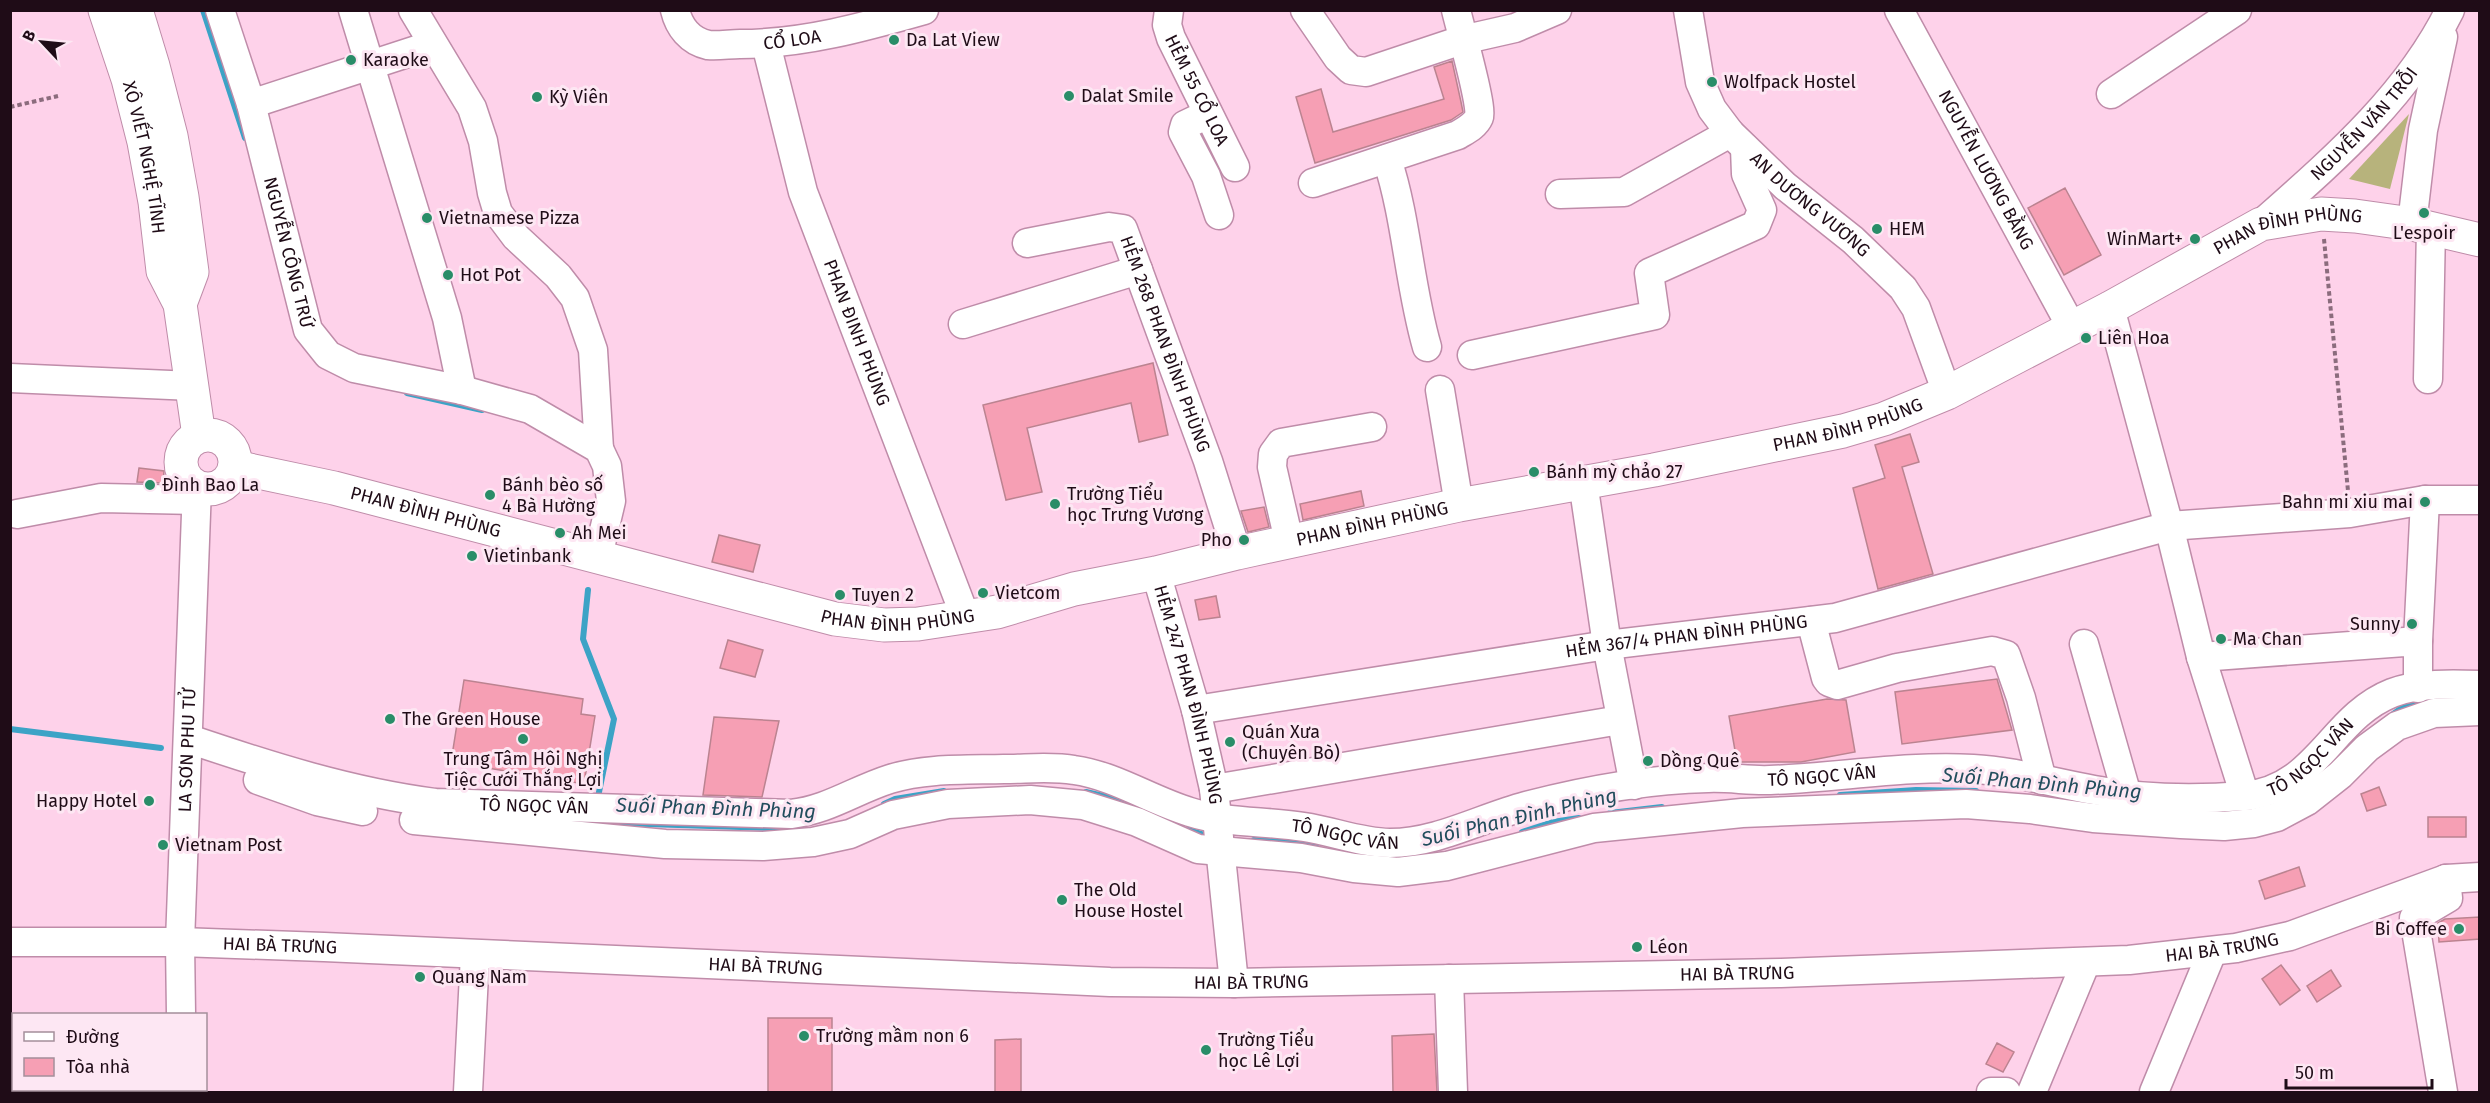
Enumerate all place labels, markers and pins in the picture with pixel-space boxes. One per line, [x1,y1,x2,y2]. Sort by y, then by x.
place label: Da Lat View [906,29,1000,51]
marker: Da Lat View [887,33,901,47]
place label: Karaoke [363,49,429,71]
marker: Karaoke [344,53,358,67]
place label: Wolfpack Hostel [1724,71,1856,93]
marker: Wolfpack Hostel [1705,75,1719,89]
place label: Dalat Smile [1081,85,1174,107]
place label: Kỳ Viên [549,86,609,108]
marker: Dalat Smile [1062,89,1076,103]
marker: Kỳ Viên [530,90,544,104]
marker: L'espoir [2417,206,2431,220]
place label: Vietnamese Pizza [439,207,580,229]
marker: Vietnamese Pizza [420,211,434,225]
place label: HEM [1889,218,1925,240]
marker: HEM [1870,222,1884,236]
place label: L'espoir [2393,222,2455,244]
place label: WinMart+ [2107,228,2183,250]
marker: WinMart+ [2188,232,2202,246]
place label: Hot Pot [460,264,521,286]
marker: Hot Pot [441,268,455,282]
place label: Liên Hoa [2098,327,2170,349]
marker: Liên Hoa [2079,331,2093,345]
place label: Bánh mỳ chảo 27 [1546,461,1682,483]
marker: Bánh mỳ chảo 27 [1527,465,1541,479]
place label: Đình Bao La [162,474,259,496]
place label: Bánh bèo số 4 Bà Hường [502,474,603,517]
marker: Đình Bao La [143,478,157,492]
place label: Trường Tiểu học Trưng Vương [1067,482,1204,526]
marker: Bánh bèo số 4 Bà Hường [483,488,497,502]
place label: Bahn mi xiu mai [2282,491,2413,513]
marker: Bahn mi xiu mai [2418,495,2432,509]
marker: Trường Tiểu học Trưng Vương [1048,497,1062,511]
place label: Ah Mei [572,522,627,544]
marker: Ah Mei [553,526,567,540]
place label: Pho [1201,529,1232,551]
marker: Pho [1237,533,1251,547]
place label: Vietinbank [484,545,572,567]
marker: Vietinbank [465,549,479,563]
place label: Vietcom [995,582,1060,604]
place label: Tuyen 2 [852,584,914,606]
marker: Vietcom [976,586,990,600]
marker: Tuyen 2 [833,588,847,602]
place label: Sunny [2350,613,2400,635]
marker: Sunny [2405,617,2419,631]
place label: Ma Chan [2233,628,2302,650]
marker: Ma Chan [2214,632,2228,646]
place label: The Green House [402,708,541,730]
marker: The Green House [383,712,397,726]
place label: Quán Xưa (Chuyên Bò) [1242,721,1340,764]
marker: Trung Tâm Hội Nghị Tiệc Cưới Thắng Lợi [516,732,530,746]
marker: Quán Xưa (Chuyên Bò) [1223,735,1237,749]
place label: Trung Tâm Hội Nghị Tiệc Cưới Thắng Lợi [443,748,603,791]
place label: Dồng Quê [1660,750,1740,772]
marker: Dồng Quê [1641,754,1655,768]
place label: Happy Hotel [36,790,137,812]
marker: Happy Hotel [142,794,156,808]
place label: Vietnam Post [175,834,283,856]
marker: Vietnam Post [156,838,170,852]
place label: The Old House Hostel [1074,879,1183,922]
marker: The Old House Hostel [1055,893,1069,907]
place label: Bi Coffee [2374,918,2447,940]
marker: Bi Coffee [2452,922,2466,936]
place label: Léon [1649,936,1688,958]
marker: Léon [1630,940,1644,954]
place label: Quang Nam [432,966,527,988]
marker: Quang Nam [413,970,427,984]
place label: Trường mầm non 6 [816,1025,969,1047]
place label: Trường Tiểu học Lê Lợi [1218,1028,1314,1072]
marker: Trường mầm non 6 [797,1029,811,1043]
marker: Trường Tiểu học Lê Lợi [1199,1043,1213,1057]

